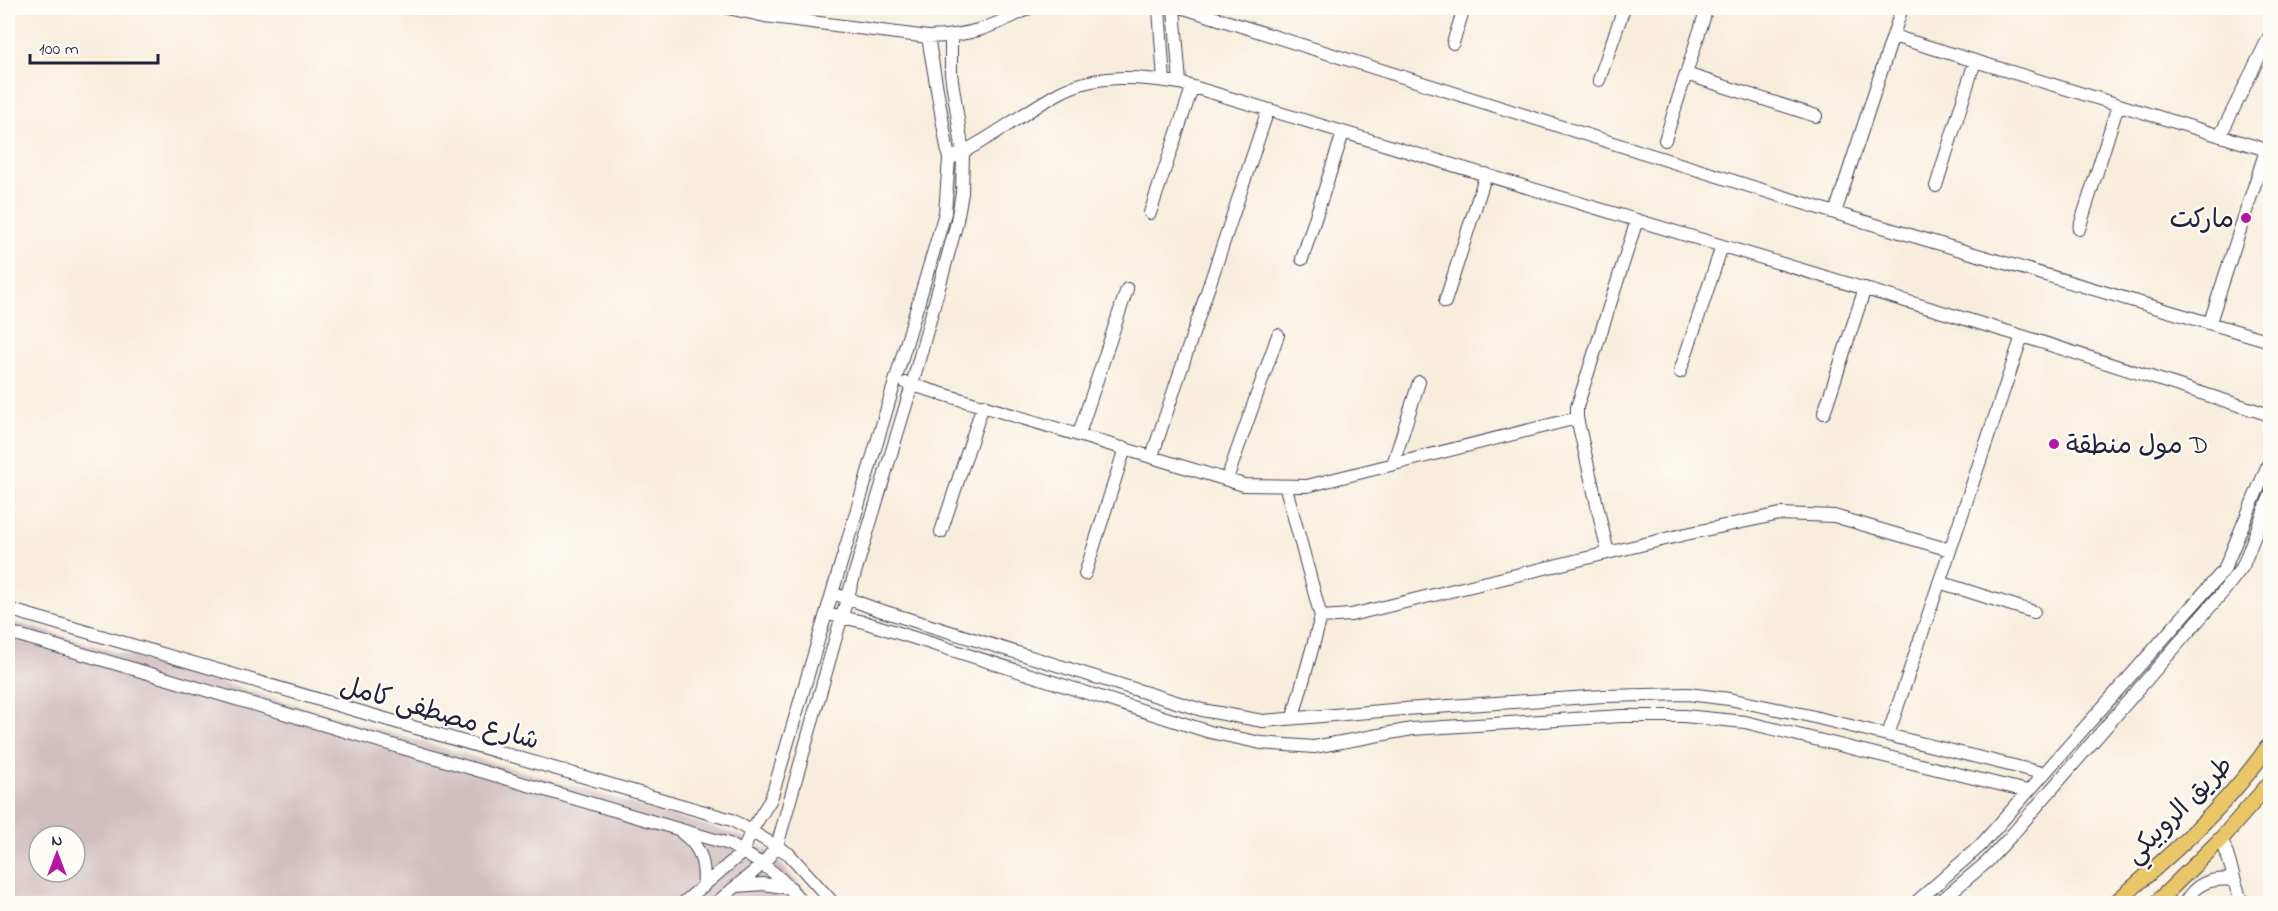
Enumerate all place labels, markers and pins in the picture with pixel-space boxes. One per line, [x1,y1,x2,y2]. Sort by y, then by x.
place label: ماركت [2169,202,2234,240]
marker: ماركت [2239,211,2253,225]
place label: مول منطقة D [2066,428,2208,466]
marker: مول منطقة D [2047,437,2061,451]

